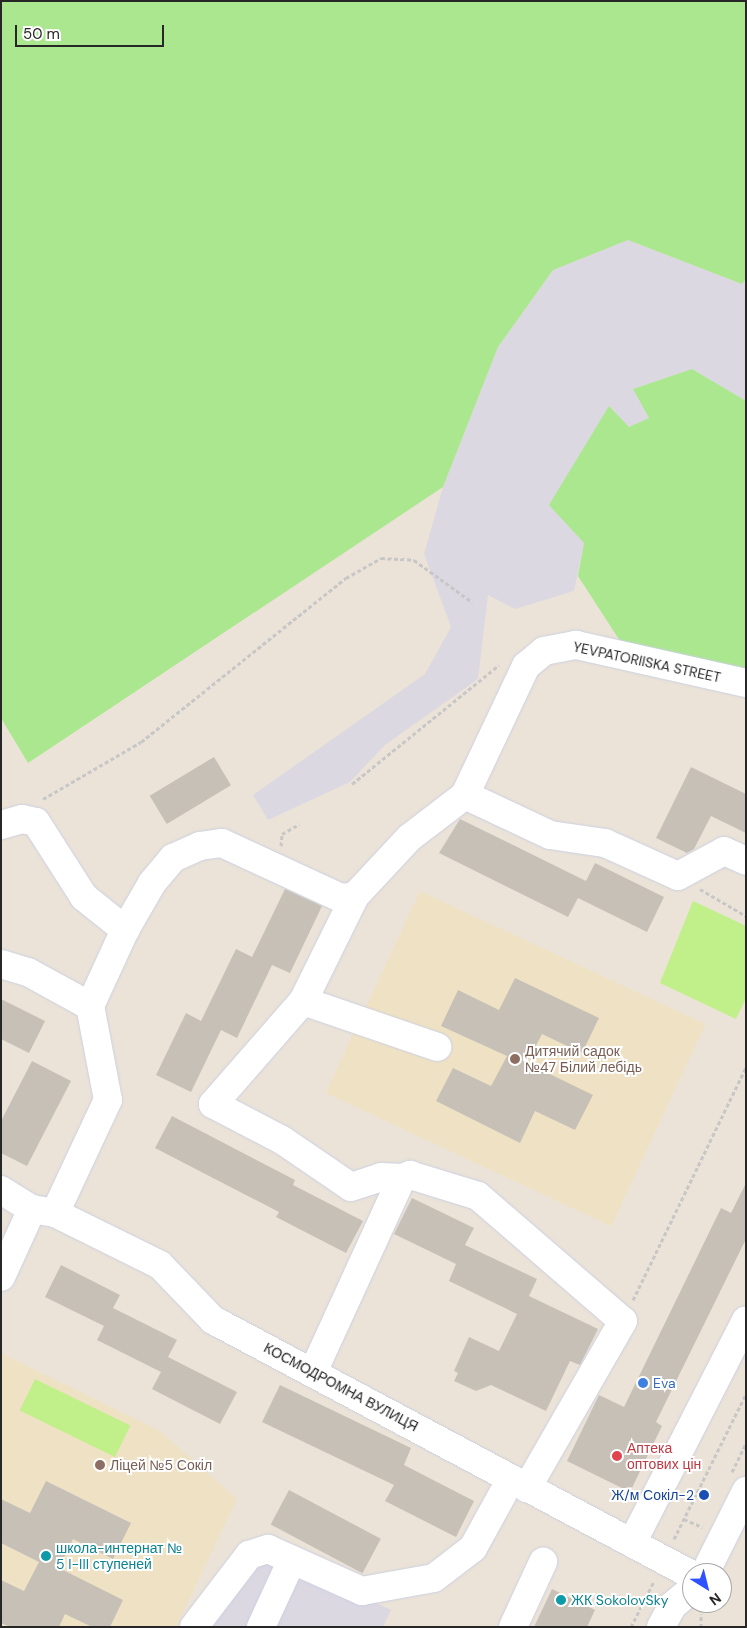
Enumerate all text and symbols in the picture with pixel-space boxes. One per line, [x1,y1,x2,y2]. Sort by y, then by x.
scale bar [18,15,166,47]
text: 50 m [23,24,60,44]
street label: YEVPATORIISKA STREET [572,638,722,686]
place label: Дитячий садок №47 Білий лебідь [525,1043,642,1076]
marker: Дитячий садок №47 Білий лебідь [509,1053,521,1065]
street label: КОСМОДРОМНА ВУЛИЦЯ [261,1339,421,1435]
place label: Eva [653,1375,676,1391]
marker: Eva [637,1377,649,1389]
place label: Аптека оптових цін [627,1440,701,1472]
marker: Аптека оптових цін [611,1450,623,1462]
place label: Ліцей №5 Сокіл [110,1457,212,1473]
marker: Ліцей №5 Сокіл [94,1459,106,1471]
place label: Ж/м Сокіл-2 [611,1487,694,1503]
marker: Ж/м Сокіл-2 [698,1489,710,1501]
place label: школа-интернат № 5 I-III ступеней [56,1540,182,1572]
marker: школа-интернат № 5 I-III ступеней [40,1550,52,1562]
north arrow [682,1563,732,1613]
text: N [706,1589,725,1610]
place label: ЖК SokolovSky [571,1592,668,1608]
marker: ЖК SokolovSky [555,1594,567,1606]

